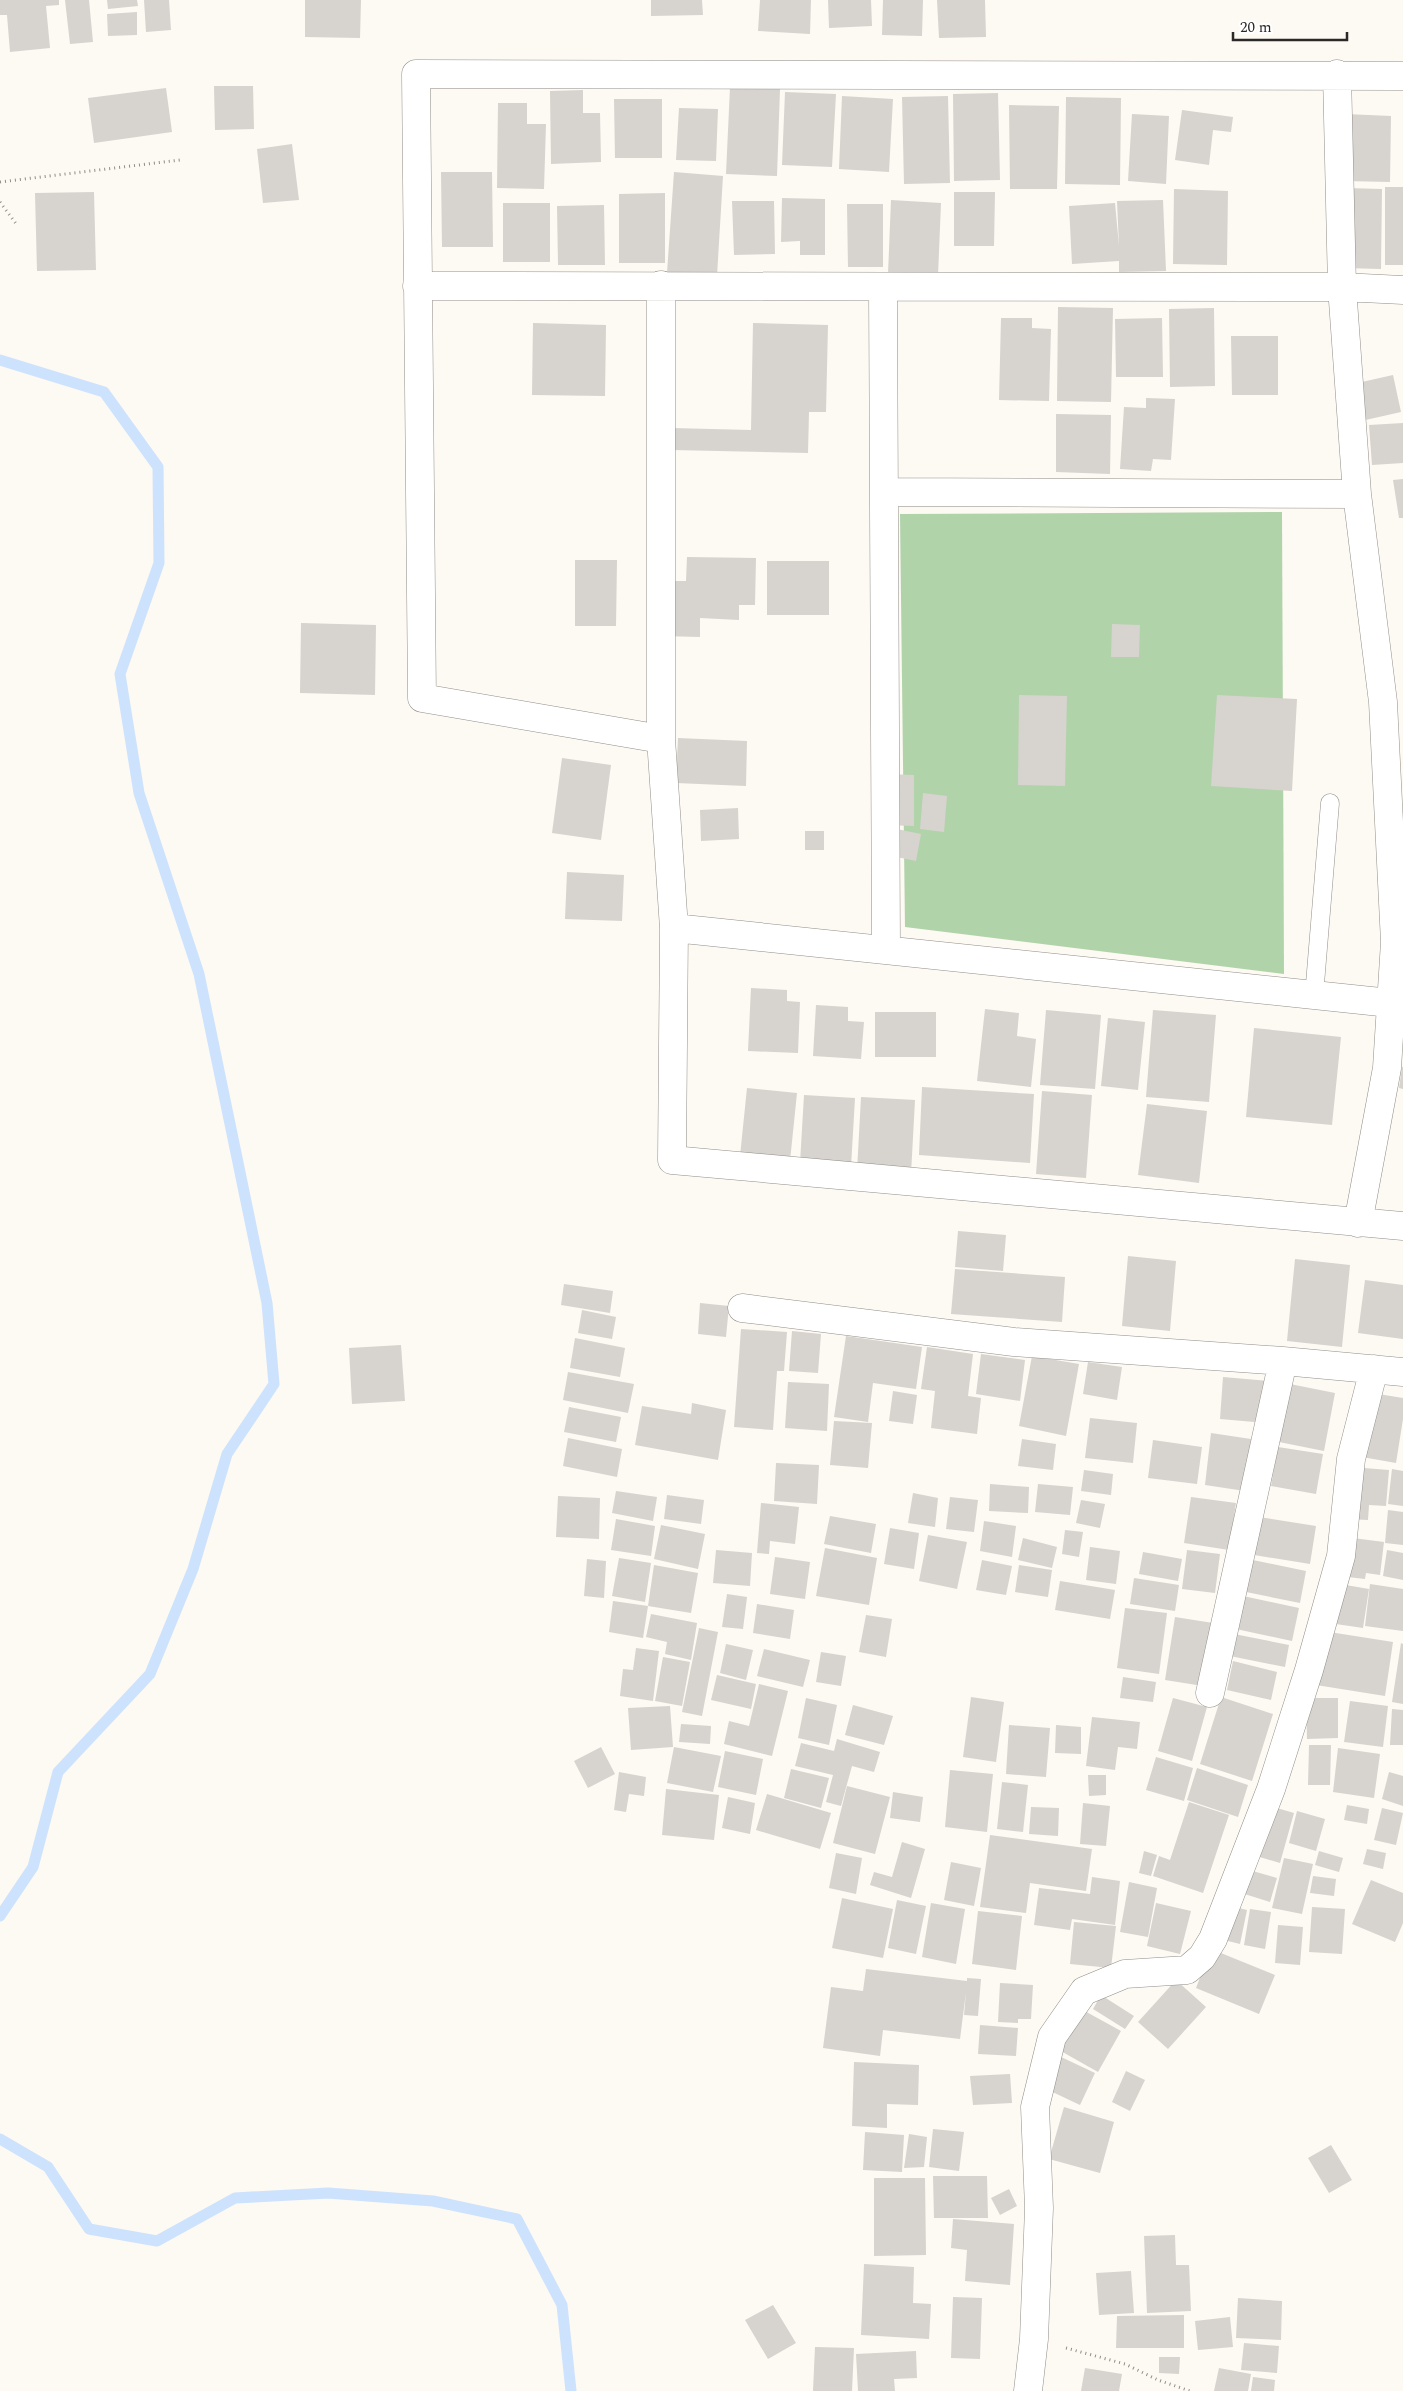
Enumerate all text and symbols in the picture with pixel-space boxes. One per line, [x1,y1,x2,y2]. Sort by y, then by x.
scale bar [1233,10,1347,42]
text: 20 m [1240,16,1272,39]

